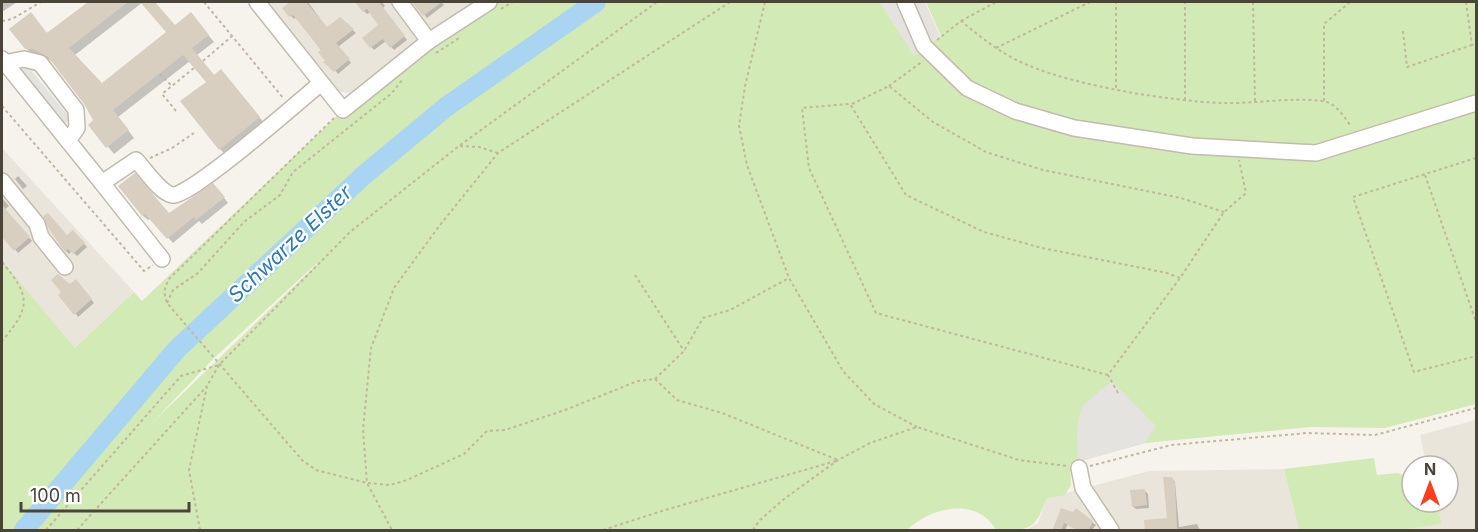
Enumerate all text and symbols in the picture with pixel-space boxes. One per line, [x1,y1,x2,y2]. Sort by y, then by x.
water label: Schwarze Elster [223,179,358,307]
north arrow [1400,454,1460,514]
text: N [1424,459,1436,479]
scale bar [21,475,189,513]
text: 100 m [30,485,81,506]

